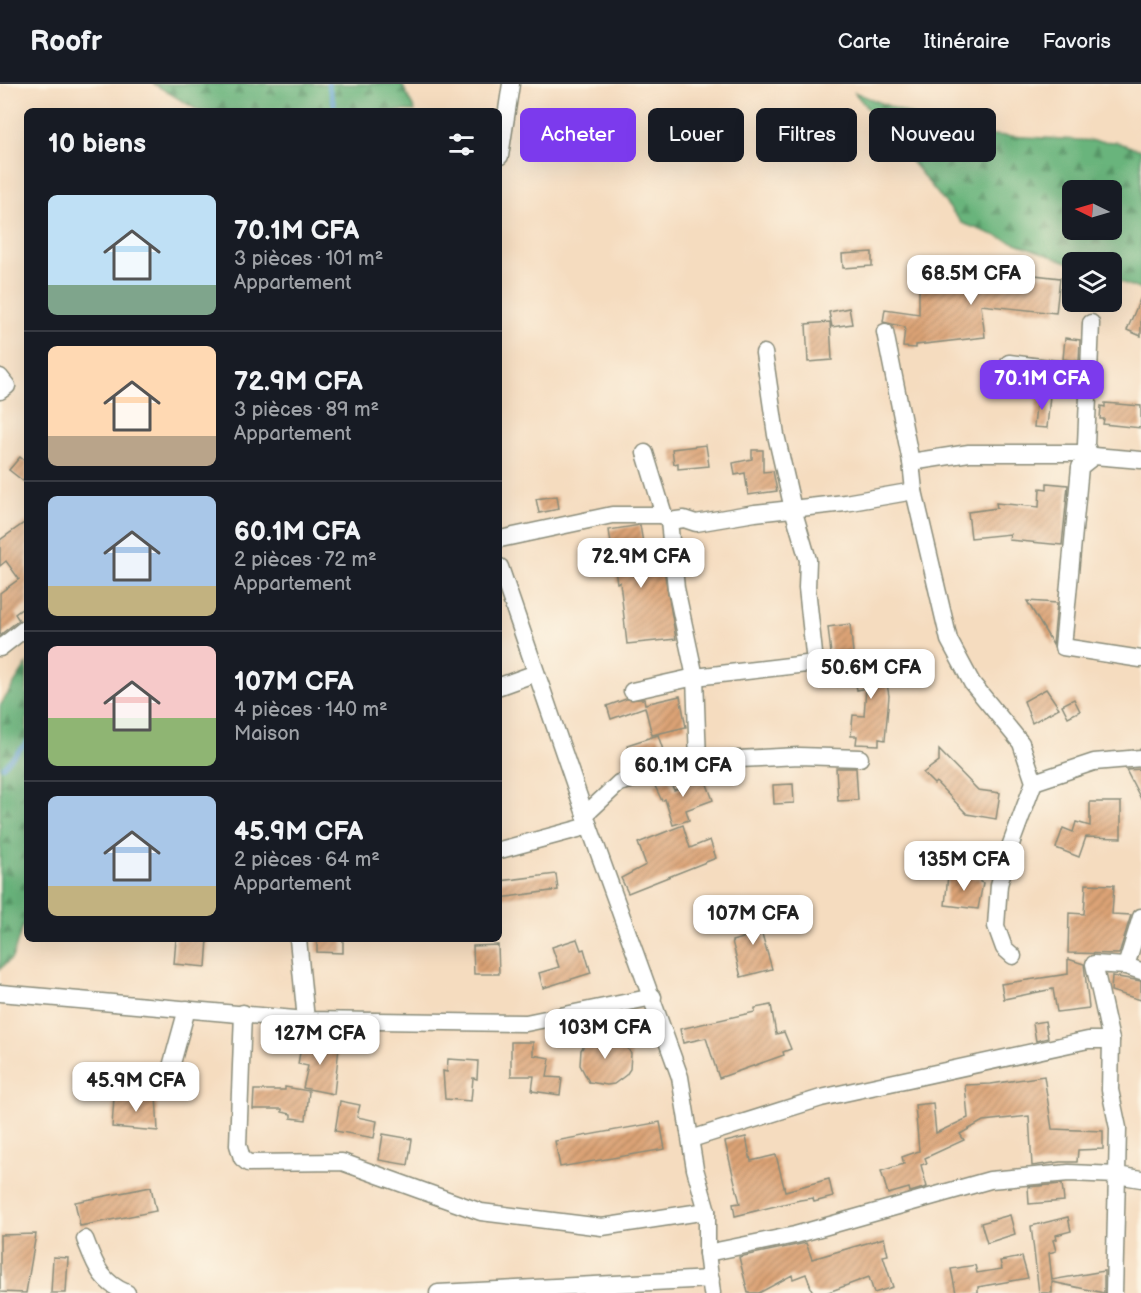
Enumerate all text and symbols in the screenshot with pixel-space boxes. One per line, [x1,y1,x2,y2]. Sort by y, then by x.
text: Roofr [30,25,102,58]
text: Carte [838,29,891,54]
text: Itinéraire [924,29,1010,54]
text: Favoris [1043,29,1111,54]
chip: Acheter [520,108,636,162]
chip: Louer [648,108,744,162]
chip: Filtres [756,108,857,162]
chip: Nouveau [869,108,996,162]
icon: filters [445,128,478,161]
text: 10 biens [48,129,146,160]
north arrow [1062,180,1122,240]
map controls [1062,180,1122,312]
text: 70.1M CFA [234,216,359,247]
icon: home [96,219,168,291]
text: 3 pièces · 101 m² [234,247,383,271]
button: layers [1062,252,1122,312]
pin: 68.5M CFA [902,255,1040,306]
text: 68.5M CFA [921,262,1021,286]
text: Appartement [234,271,351,295]
pin: 70.1M CFA [973,360,1111,411]
text: 72.9M CFA [234,367,363,398]
text: 70.1M CFA [994,367,1090,391]
icon: home [96,370,168,442]
text: 3 pièces · 89 m² [234,398,379,422]
text: Appartement [234,422,351,446]
text: 60.1M CFA [234,517,360,548]
icon: home [96,520,168,592]
pin: 72.9M CFA [572,538,710,589]
text: 72.9M CFA [592,545,691,569]
text: 2 pièces · 72 m² [234,548,377,572]
text: Appartement [234,572,351,596]
pin: 50.6M CFA [802,649,940,700]
text: 50.6M CFA [821,656,921,680]
text: 107M CFA [234,667,353,698]
icon: home [96,670,168,742]
text: 4 pièces · 140 m² [234,698,388,722]
text: Maison [234,722,300,746]
pin: 60.1M CFA [614,747,752,798]
text: 60.1M CFA [634,754,732,778]
text: 45.9M CFA [234,817,363,848]
icon: home [96,820,168,892]
pin: 135M CFA [902,841,1026,892]
text: 2 pièces · 64 m² [234,848,380,872]
text: 135M CFA [918,848,1010,872]
text: Appartement [234,872,351,896]
pin: 107M CFA [691,895,815,946]
text: 107M CFA [707,902,799,926]
pin: 103M CFA [543,1009,667,1060]
pin: 127M CFA [258,1015,382,1066]
text: 103M CFA [559,1016,651,1040]
text: 127M CFA [275,1022,365,1046]
pin: 45.9M CFA [67,1062,205,1113]
text: 45.9M CFA [86,1069,186,1093]

